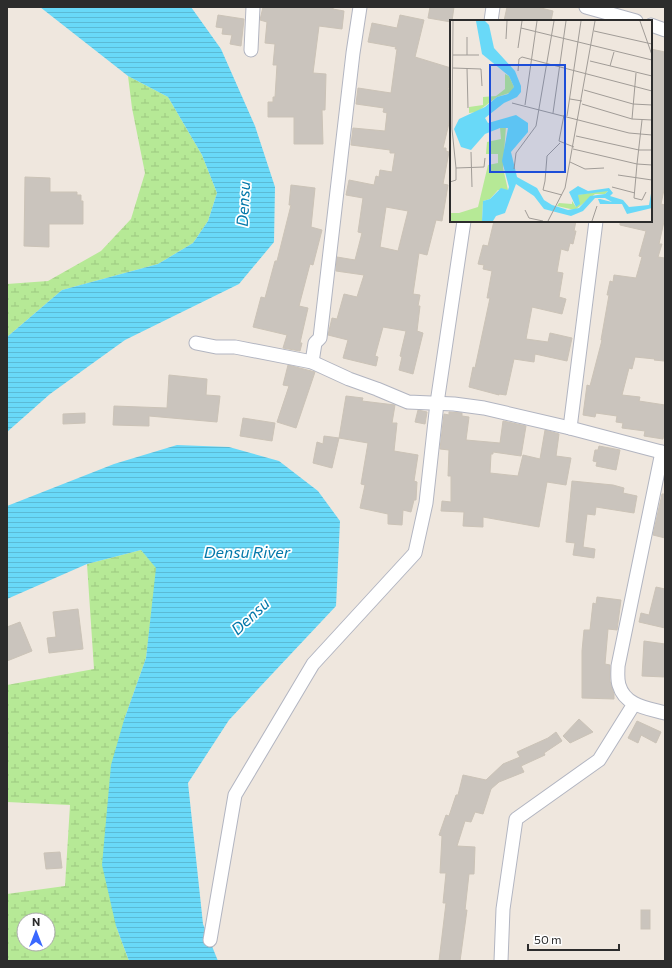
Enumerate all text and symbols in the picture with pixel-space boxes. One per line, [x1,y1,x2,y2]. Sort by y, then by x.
inset map [450,20,652,222]
water label: Densu [232,181,253,227]
water label: Densu River [204,542,291,561]
water label: Densu [227,593,273,638]
north arrow [16,912,56,952]
text: N [32,915,40,928]
scale bar [528,926,619,952]
text: 50 m [534,932,562,946]

